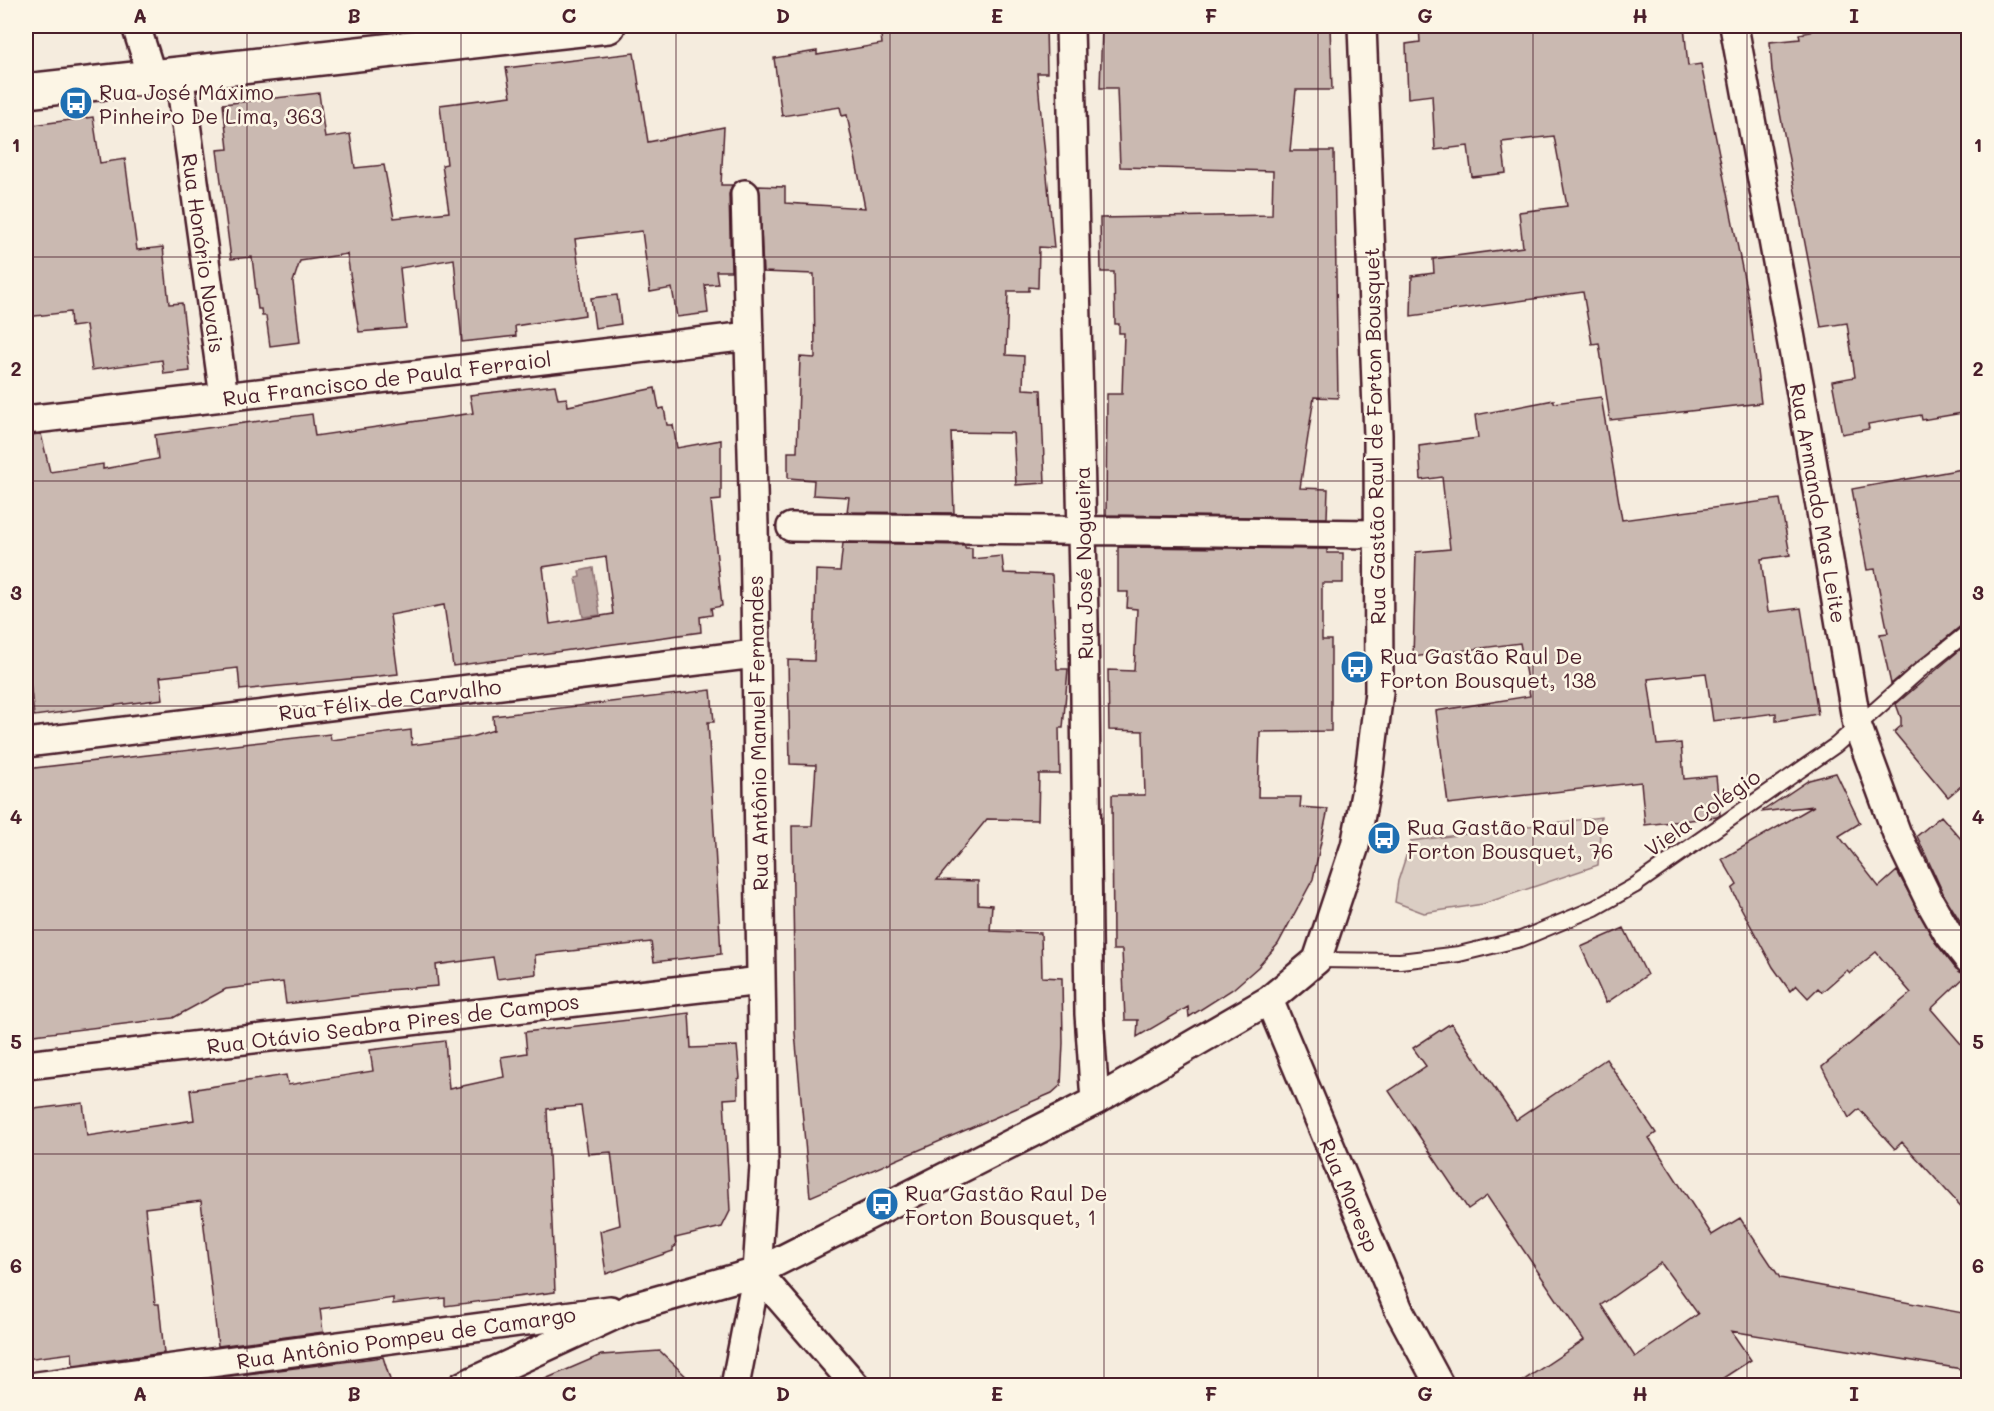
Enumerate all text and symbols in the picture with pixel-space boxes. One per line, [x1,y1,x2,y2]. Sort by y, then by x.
text: A [133,2,147,28]
text: B [347,2,361,28]
text: C [562,2,577,28]
text: D [776,2,790,28]
text: E [991,2,1003,28]
text: F [1205,2,1218,28]
text: G [1417,2,1433,28]
text: H [1632,2,1648,28]
text: I [1849,2,1859,28]
place label: Rua José Máximo Pinheiro De Lima, 363 [99,78,323,129]
bus stop icon: Rua José Máximo Pinheiro De Lima, 363 [58,85,94,121]
text: 1 [12,131,20,157]
text: 1 [1974,131,1982,157]
street label: Rua Honório Novais [177,152,231,354]
street label: Rua Gastão Raul de Forton Bousquet [1357,247,1391,625]
street label: Rua Francisco de Paula Ferraiol [221,344,553,412]
text: 2 [10,355,22,381]
text: 2 [1972,355,1984,381]
street label: Rua Armando Mas Leite [1785,381,1853,625]
street label: Rua José Nogueira [1068,466,1098,660]
street label: Rua Antônio Manuel Fernandes [741,575,773,891]
text: 3 [10,579,22,605]
text: 3 [1972,579,1984,605]
place label: Rua Gastão Raul De Forton Bousquet, 138 [1380,642,1597,693]
bus stop icon: Rua Gastão Raul De Forton Bousquet, 138 [1339,649,1375,685]
street label: Rua Félix de Carvalho [277,672,503,726]
street label: Viela Colégio [1639,762,1765,862]
text: 4 [10,803,23,829]
text: 4 [1972,803,1985,829]
place label: Rua Gastão Raul De Forton Bousquet, 76 [1407,813,1614,864]
bus stop icon: Rua Gastão Raul De Forton Bousquet, 76 [1366,820,1402,856]
street label: Rua Otávio Seabra Pires de Campos [205,987,581,1059]
text: 5 [10,1028,22,1054]
text: 5 [1972,1028,1984,1054]
street label: Rua Moresp [1314,1134,1386,1256]
place label: Rua Gastão Raul De Forton Bousquet, 1 [905,1179,1108,1230]
bus stop icon: Rua Gastão Raul De Forton Bousquet, 1 [864,1186,900,1222]
text: 6 [10,1252,22,1278]
text: 6 [1972,1252,1984,1278]
street label: Rua Antônio Pompeu de Camargo [235,1300,577,1374]
text: A [133,1380,147,1406]
text: B [347,1380,361,1406]
text: C [562,1380,577,1406]
text: D [776,1380,790,1406]
text: E [991,1380,1003,1406]
text: F [1205,1380,1218,1406]
text: G [1417,1380,1433,1406]
text: H [1632,1380,1648,1406]
text: I [1849,1380,1859,1406]

